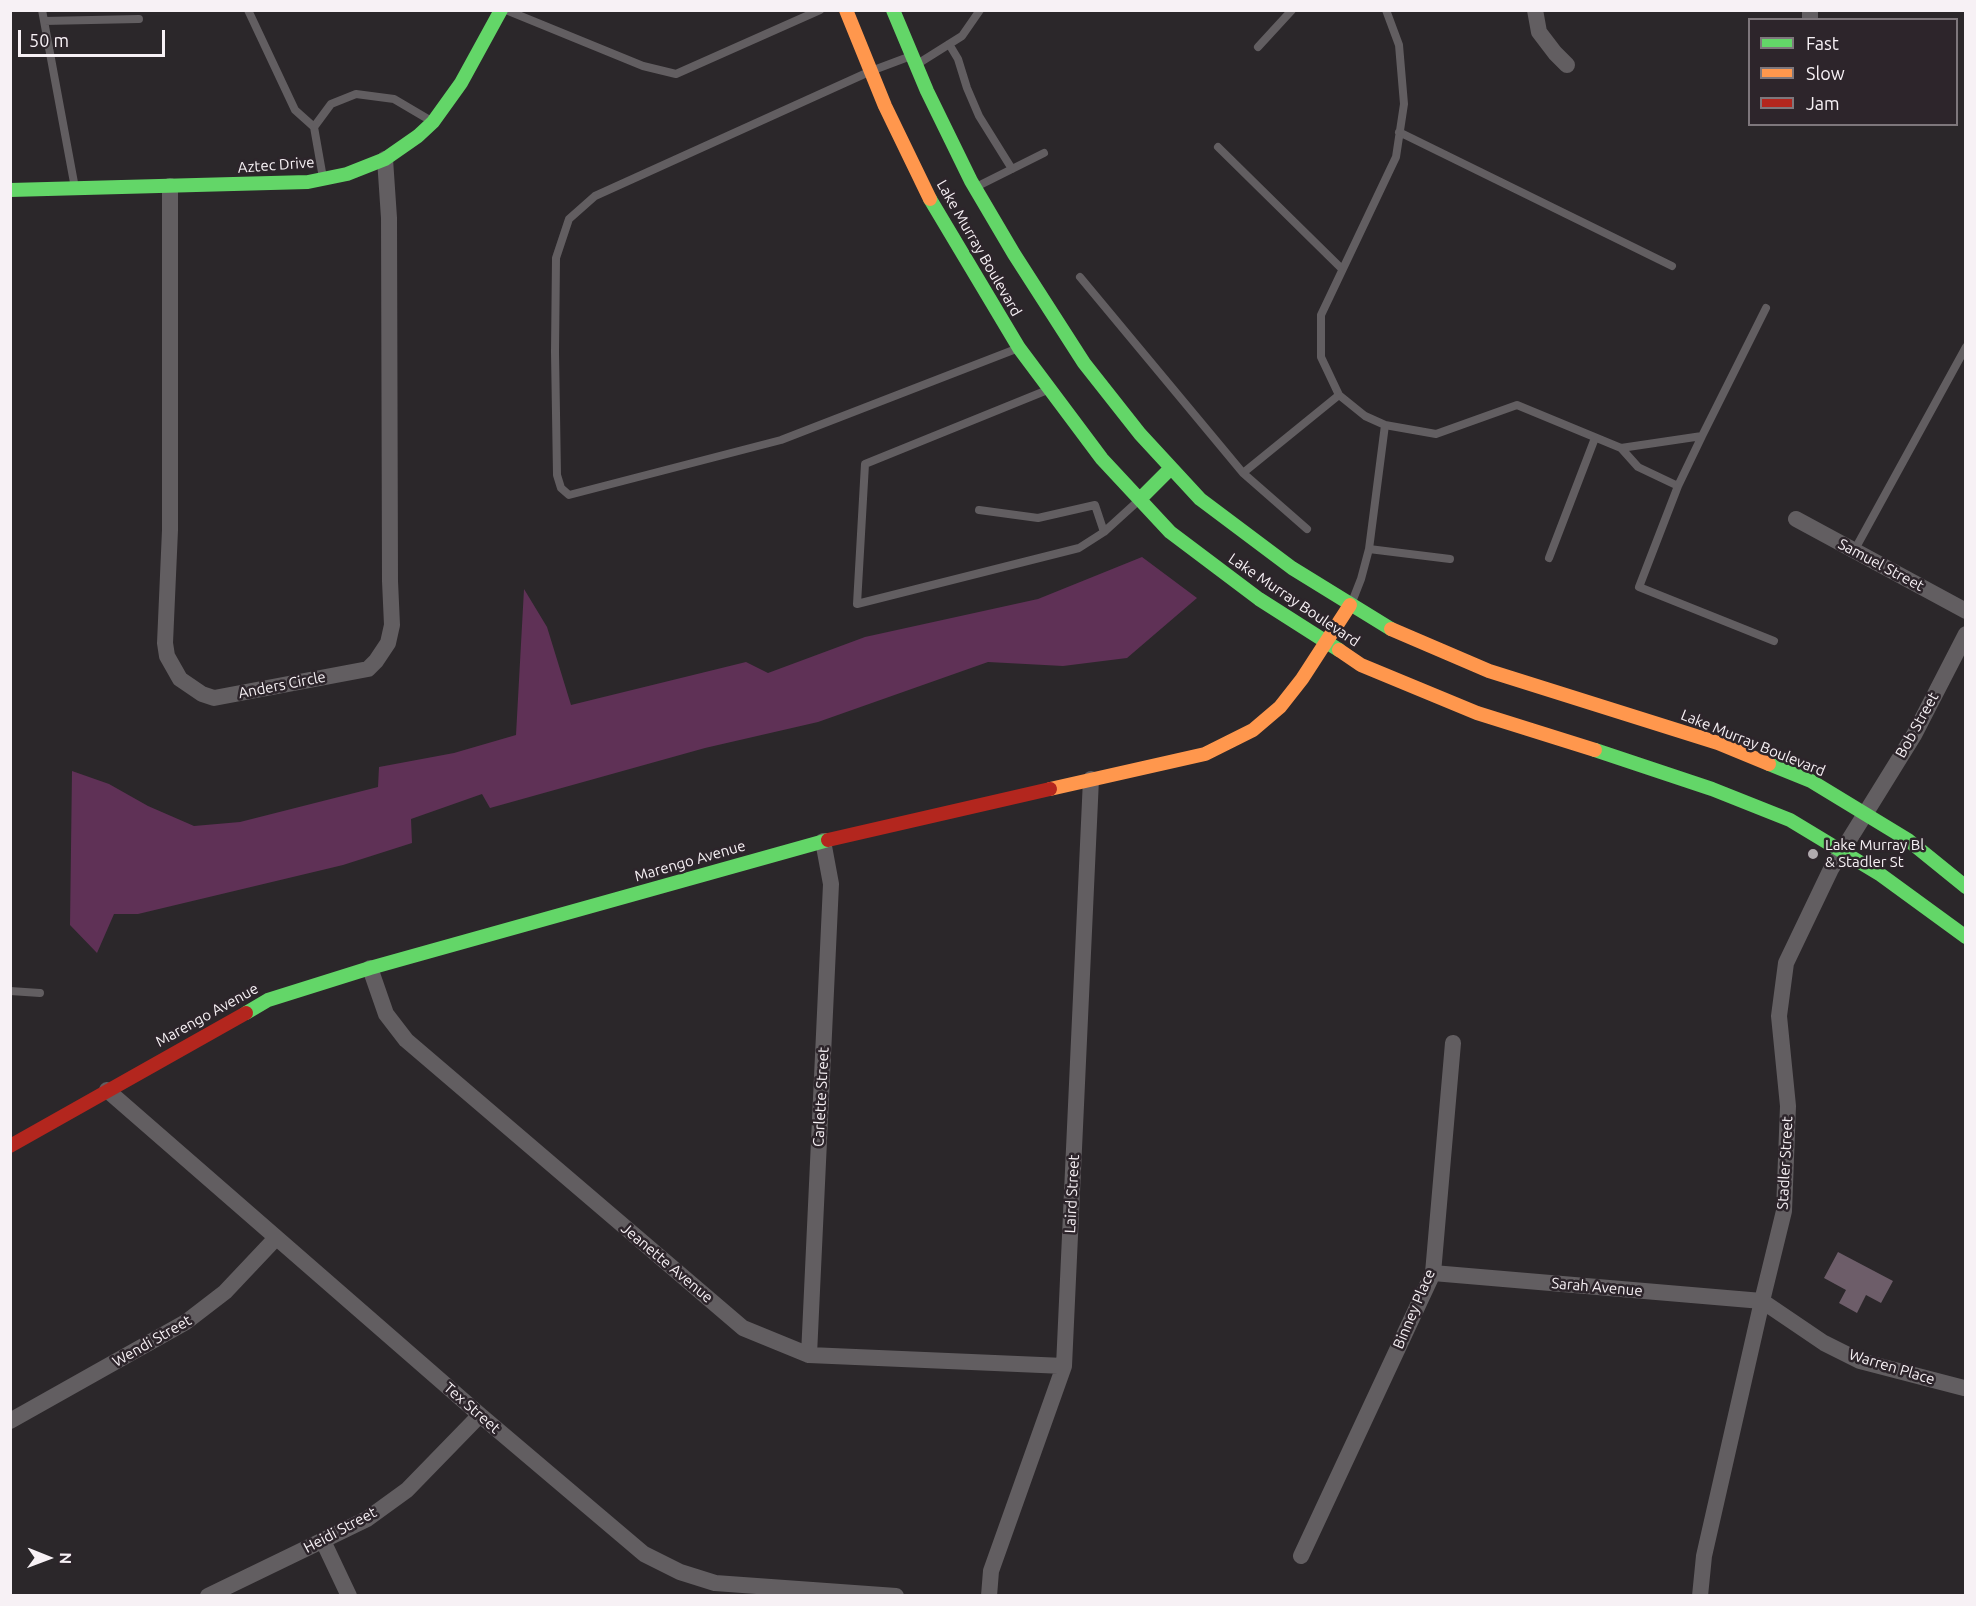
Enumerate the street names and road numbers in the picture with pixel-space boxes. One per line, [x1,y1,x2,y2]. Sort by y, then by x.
street label: Aztec Drive [237,153,315,177]
street label: Lake Murray Boulevard [933,177,1025,319]
street label: Samuel Street [1835,535,1927,595]
street label: Lake Murray Boulevard [1225,549,1363,651]
street label: Anders Circle [237,668,327,702]
street label: Bob Street [1892,689,1942,761]
street label: Lake Murray Boulevard [1678,706,1828,780]
street label: Marengo Avenue [632,837,748,885]
street label: Marengo Avenue [153,979,261,1051]
street label: Carlette Street [809,1047,833,1147]
street label: Stadler Street [1774,1116,1796,1210]
street label: Laird Street [1061,1154,1083,1234]
street label: Jeanette Avenue [617,1219,717,1307]
street label: Binney Place [1389,1266,1439,1352]
street label: Sarah Avenue [1551,1274,1643,1300]
street label: Wendi Street [109,1311,195,1371]
street label: Warren Place [1847,1345,1937,1389]
street label: Tex Street [440,1379,504,1437]
street label: Heidi Street [300,1503,380,1557]

